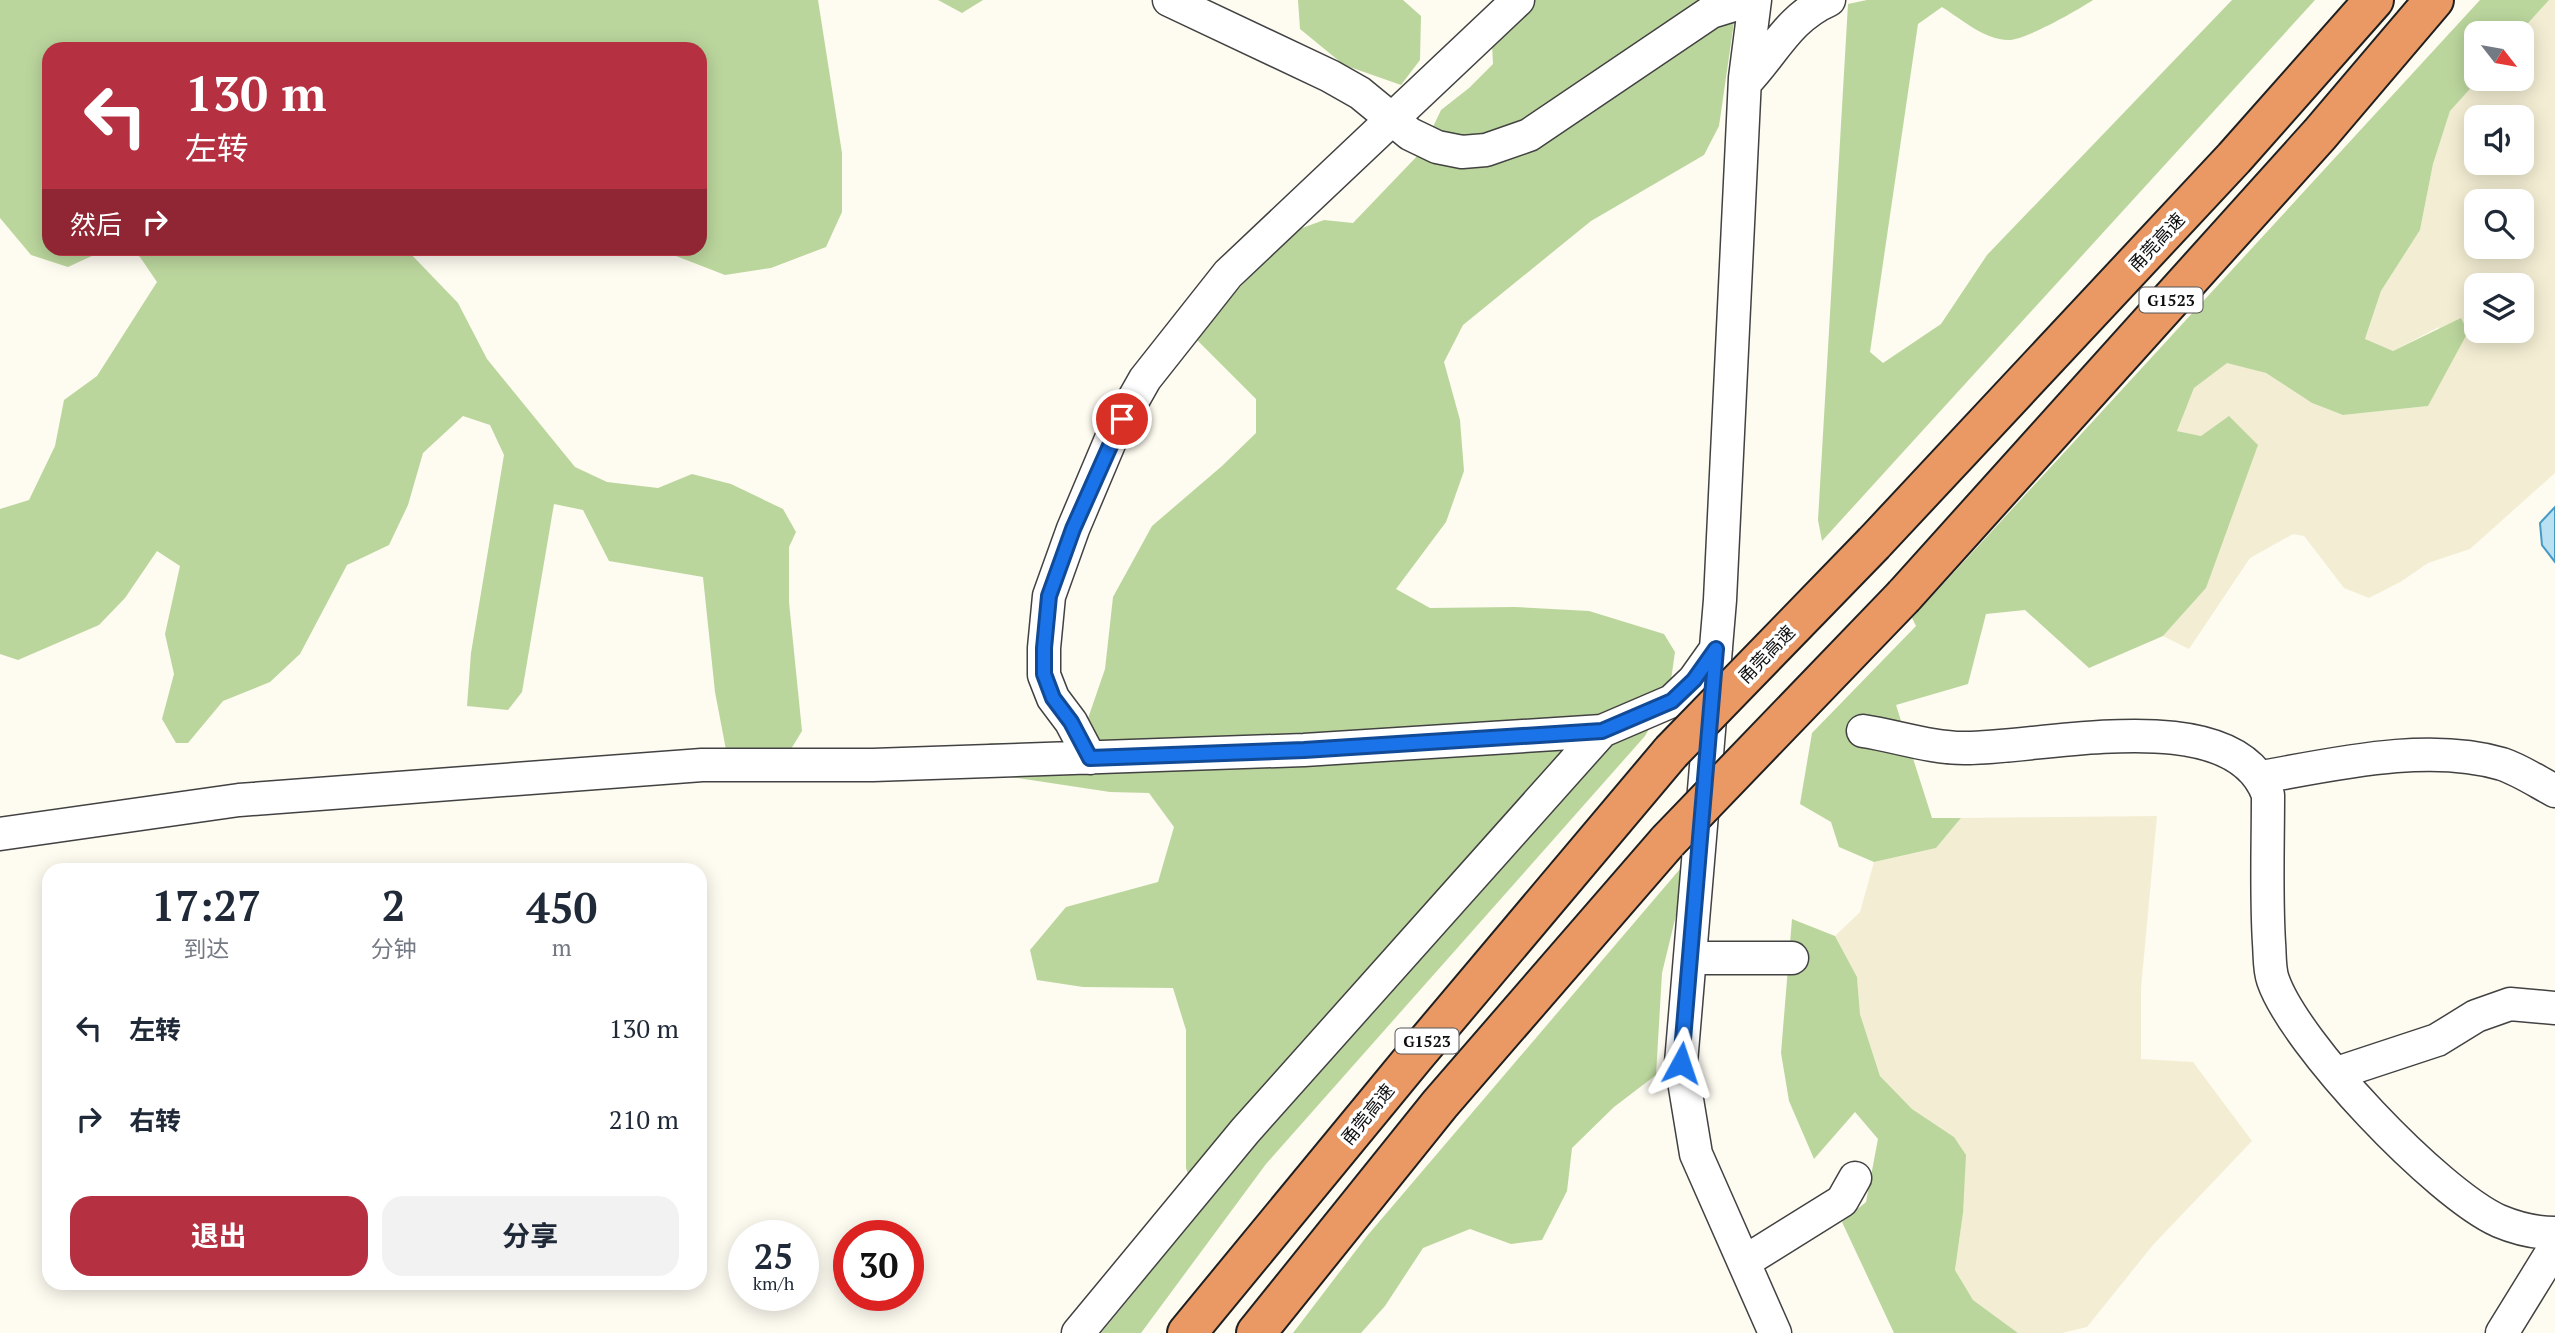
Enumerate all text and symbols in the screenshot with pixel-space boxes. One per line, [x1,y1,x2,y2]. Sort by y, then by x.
north arrow [2464,21,2534,91]
map controls [2464,21,2534,343]
text: 130 m [185,60,327,125]
icon: left [70,70,161,161]
button: sound [2464,105,2534,175]
text: 左转 [185,127,249,169]
button: search [2464,189,2534,259]
icon: right [136,203,174,241]
text: 然后 [70,207,122,241]
street label: 甬莞高速 [2123,207,2189,277]
button: layers [2464,273,2534,343]
road number: G1523 [2140,288,2202,312]
pin [1092,389,1152,449]
icon: arrive [1103,400,1141,438]
street label: 甬莞高速 [1732,620,1800,688]
text: 17:27 [152,877,261,933]
text: 2 [382,877,405,933]
text: 450 [526,879,597,935]
text: m [552,932,572,963]
text: 到达 [183,933,229,964]
text: 分钟 [371,933,417,964]
icon: left [70,1009,108,1047]
text: 130 m [609,1011,679,1045]
text: 左转 [129,1012,181,1046]
position arrow [1644,1026,1718,1100]
road number: G1523 [1396,1028,1458,1054]
street label: 甬莞高速 [1335,1078,1399,1150]
icon: right [70,1100,108,1138]
text: 210 m [609,1102,679,1136]
text: 右转 [129,1103,181,1137]
button: 退出 [70,1196,368,1276]
button: 分享 [382,1196,679,1276]
speed limit sign: 30 [833,1220,924,1311]
text: 25 [754,1233,793,1279]
text: km/h [753,1271,794,1295]

